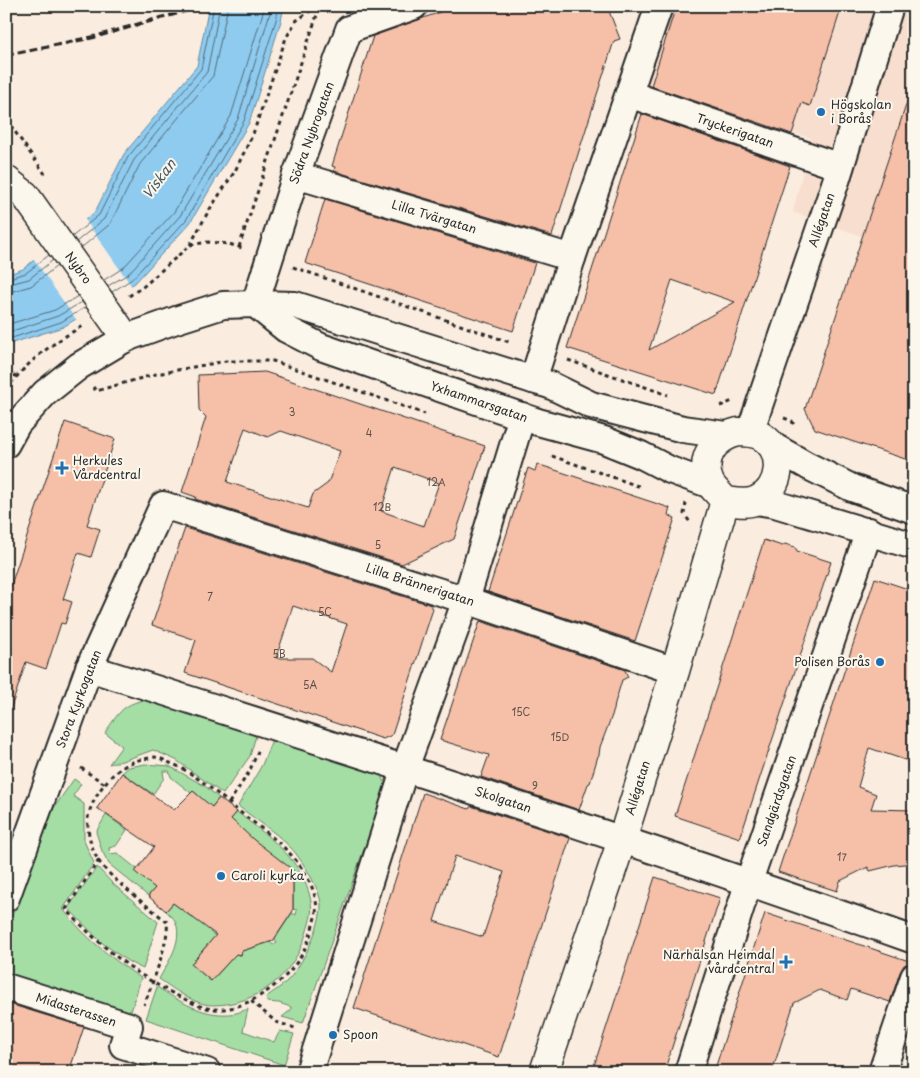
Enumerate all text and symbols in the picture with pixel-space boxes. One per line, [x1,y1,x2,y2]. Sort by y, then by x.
street label: Södra Nybrogatan [284,79,338,186]
place label: Högskolan i Borås [831,95,891,127]
marker: Högskolan i Borås [815,106,827,118]
street label: Tryckerigatan [694,108,776,152]
water label: Viskan [137,154,181,203]
street label: Allégatan [803,190,839,249]
street label: Lilla Tvärgatan [390,195,479,238]
street label: Nybro [61,248,97,287]
street label: Yxhammarsgatan [428,376,530,426]
house number: 3 [289,404,295,419]
house number: 4 [366,425,373,440]
place label: Herkules Vårdcentral [73,451,141,483]
marker: Herkules Vårdcentral [55,461,69,475]
house number: 12A [426,474,446,489]
house number: 12B [373,499,391,514]
house number: 5 [375,537,381,552]
street label: Lilla Brännerigatan [364,558,477,610]
house number: 7 [207,589,213,604]
house number: 5C [318,604,332,619]
house number: 5B [272,646,286,661]
street label: Stora Kyrkogatan [51,647,105,750]
place label: Polisen Borås [794,652,871,670]
marker: Polisen Borås [874,656,886,668]
house number: 5A [303,677,317,692]
house number: 15C [512,704,531,719]
house number: 15D [551,729,570,744]
street label: Sandgärdsgatan [752,753,800,849]
street label: Allégatan [620,758,654,817]
house number: 9 [532,778,538,793]
street label: Skolgatan [473,781,534,817]
house number: 17 [837,849,848,864]
place label: Caroli kyrka [231,866,305,884]
marker: Caroli kyrka [215,870,227,882]
place label: Närhälsan Heimdal vårdcentral [663,945,775,977]
marker: Närhälsan Heimdal vårdcentral [779,955,793,969]
street label: Midasterassen [34,988,119,1031]
place label: Spoon [343,1025,378,1043]
marker: Spoon [327,1029,339,1041]

